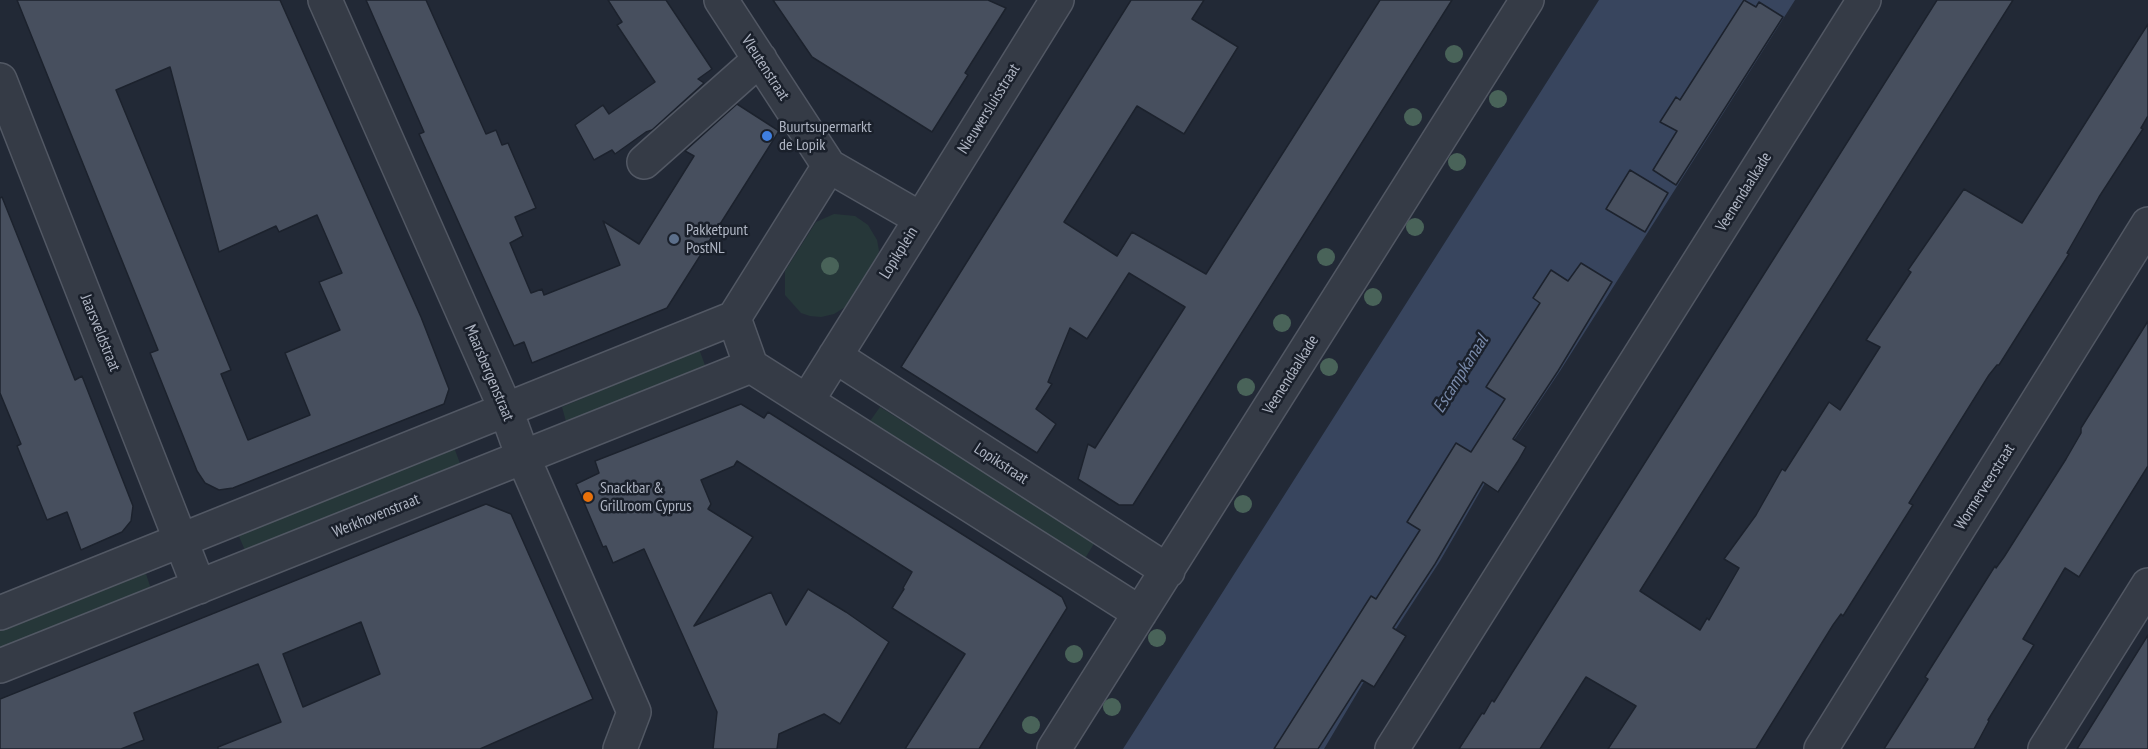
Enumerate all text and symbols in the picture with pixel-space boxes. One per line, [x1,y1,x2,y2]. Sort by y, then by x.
street label: Vleutenstraat [737,32,793,104]
street label: Nieuwersluisstraat [954,61,1024,157]
place label: Buurtsupermarkt de Lopik [779,117,872,155]
marker: Buurtsupermarkt de Lopik [760,129,774,143]
street label: Veenendaalkade [1712,149,1776,235]
place label: Pakketpunt PostNL [686,220,748,258]
street label: Lopikplein [876,224,922,282]
marker: Pakketpunt PostNL [667,232,681,246]
street label: Jaarsveldstraat [76,292,124,374]
street label: Maarsbergenstraat [460,322,518,424]
water label: Escampkanaal [1429,331,1493,417]
street label: Veenendaalkade [1259,332,1323,418]
street label: Lopikstraat [970,439,1032,489]
street label: Wormerveerstraat [1951,440,2019,534]
place label: Snackbar & Grillroom Cyprus [600,478,692,516]
street label: Werkhovenstraat [330,490,422,542]
marker: Snackbar & Grillroom Cyprus [581,490,595,504]

